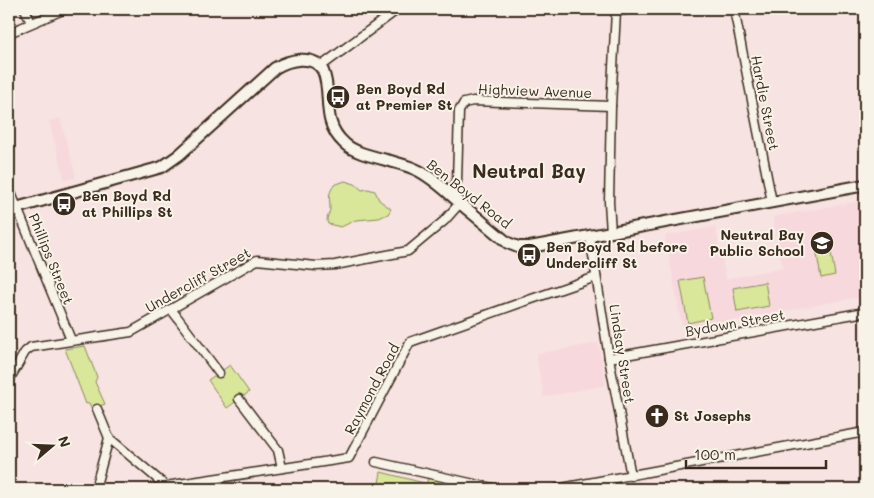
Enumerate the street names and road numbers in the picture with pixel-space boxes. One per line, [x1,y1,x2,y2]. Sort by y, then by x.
street label: Hardie Street [747,54,784,152]
street label: Highview Avenue [478,79,593,102]
street label: Ben Boyd Road [423,155,515,233]
street label: Phillips Street [25,211,78,307]
street label: Undercliff Street [142,243,254,316]
street label: Lindsay Street [605,303,640,405]
street label: Bydown Street [684,304,786,341]
street label: Raymond Road [340,340,404,438]

